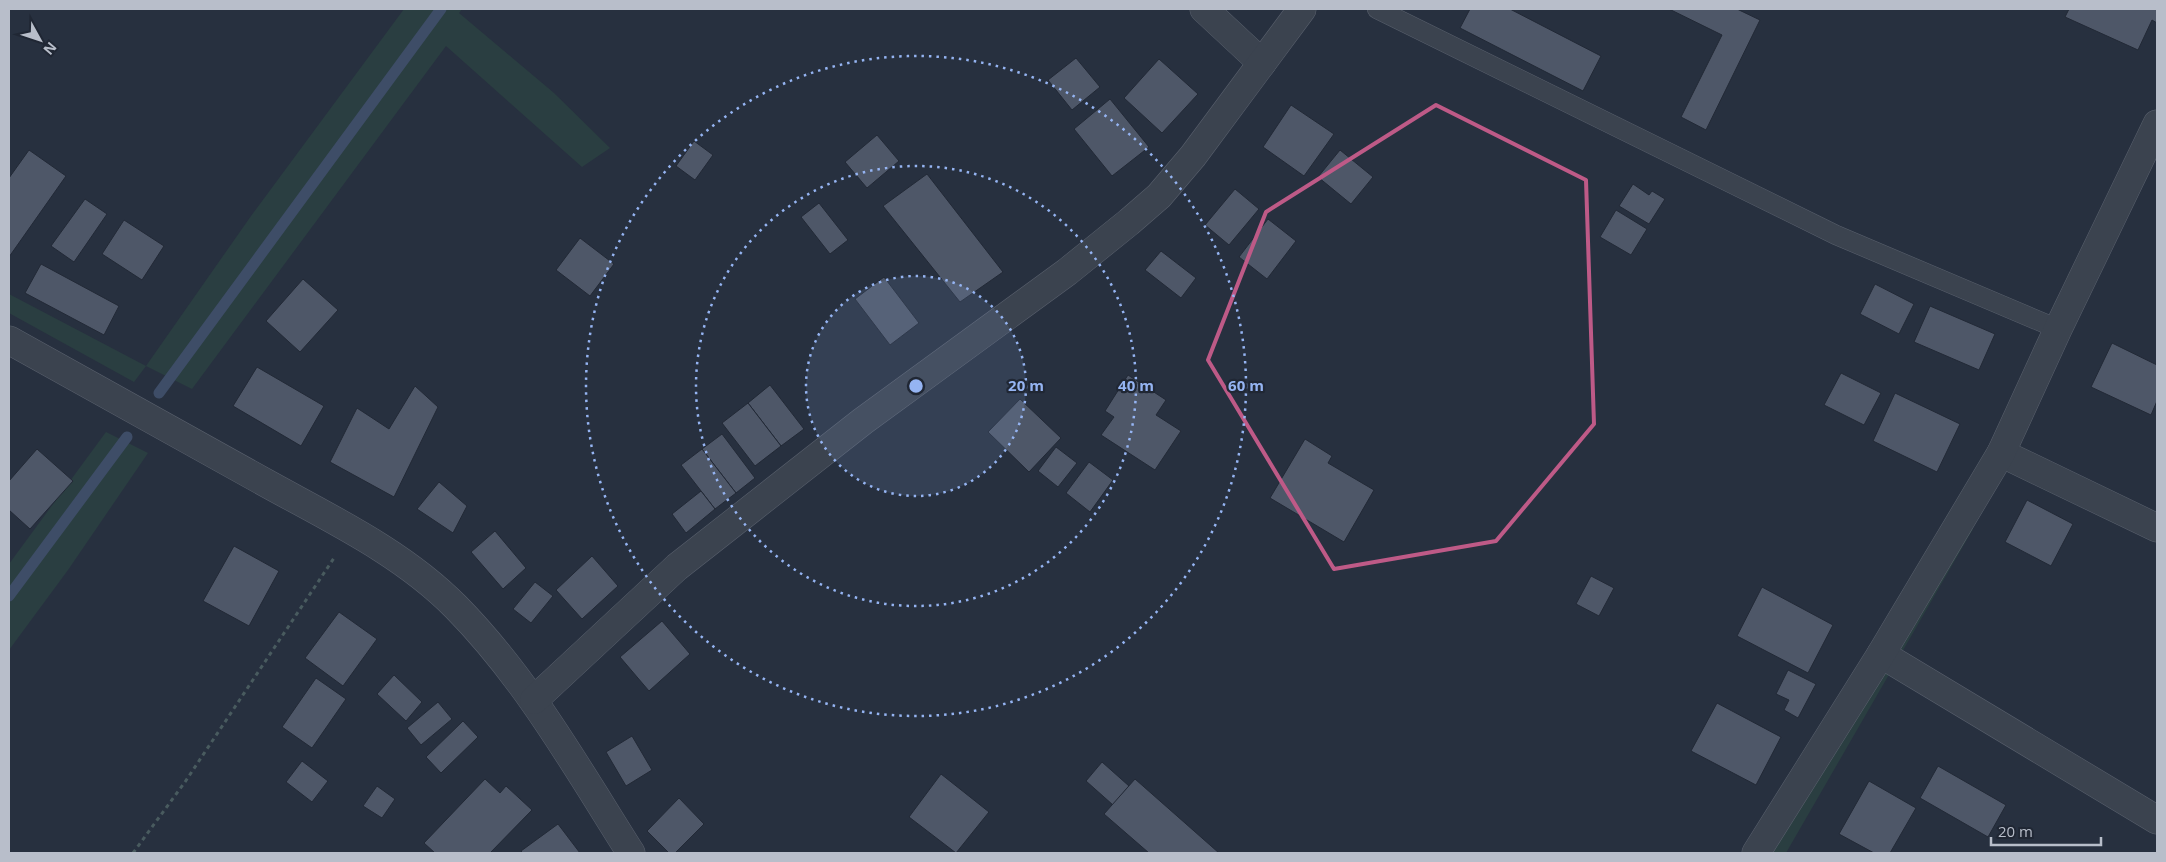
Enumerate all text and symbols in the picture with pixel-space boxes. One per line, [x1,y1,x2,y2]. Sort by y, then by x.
north arrow [15,15,65,65]
text: N [39,38,61,59]
text: 20 m [1008,375,1044,395]
text: 40 m [1118,375,1154,395]
text: 60 m [1228,375,1264,395]
centre of rings [907,377,925,395]
scale bar [1991,814,2101,846]
text: 20 m [1998,821,2033,841]

